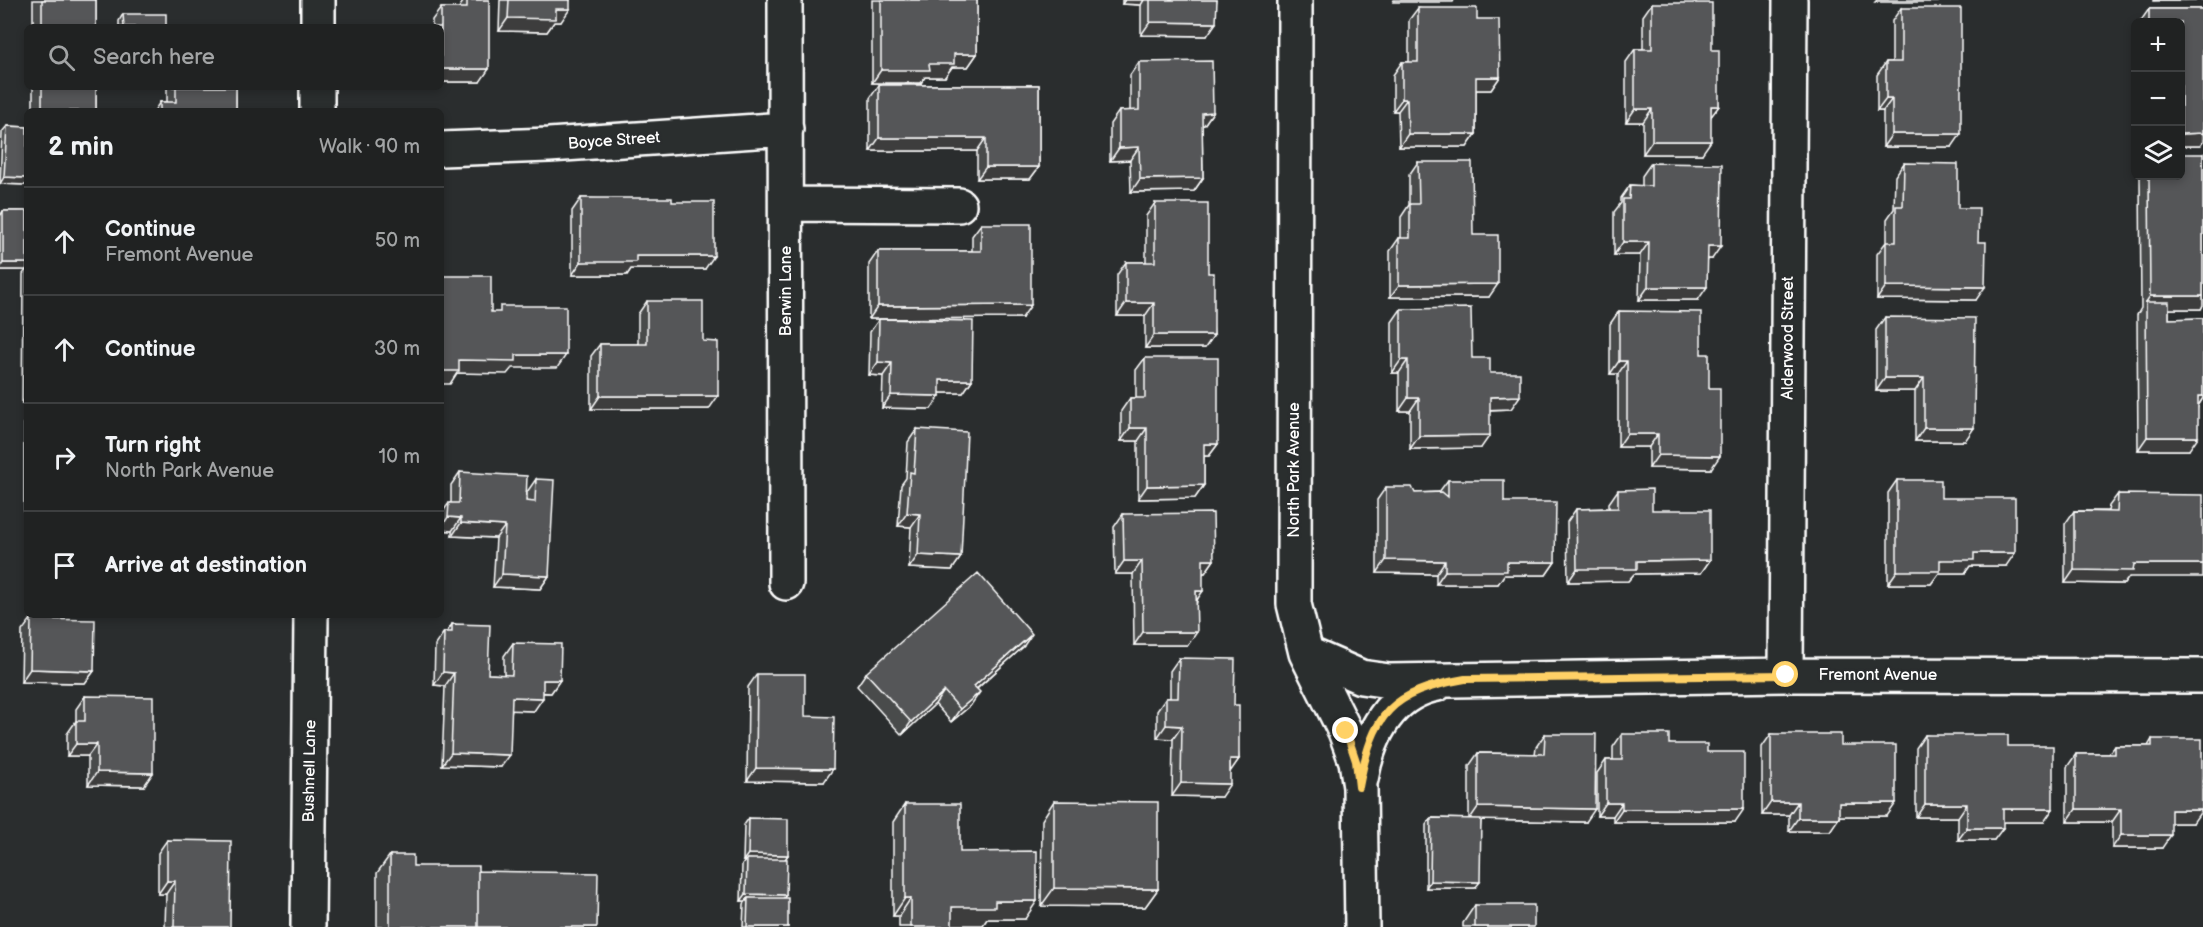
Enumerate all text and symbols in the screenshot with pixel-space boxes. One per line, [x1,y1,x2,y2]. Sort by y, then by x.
map controls [2131,18,2185,180]
button: + [2131,18,2185,72]
search box [24,24,444,90]
icon: search [45,41,78,74]
text: Search here [93,44,215,71]
button: − [2131,72,2185,126]
button: layers [2131,126,2185,180]
street label: Boyce Street [567,128,661,154]
text: 2 min [48,132,114,163]
text: Walk · 90 m [319,135,420,159]
text: Continue [105,216,195,243]
icon: ahead [48,225,81,258]
text: 50 m [375,229,420,253]
text: Fremont Avenue [105,243,253,267]
street label: Berwin Lane [777,245,796,336]
street label: Alderwood Street [1779,276,1798,400]
icon: ahead [48,333,81,366]
text: Continue [105,336,195,363]
text: 30 m [374,337,420,361]
street label: North Park Avenue [1285,402,1304,538]
text: Turn right [105,432,201,459]
icon: right [48,441,81,474]
text: 10 m [379,445,420,469]
text: North Park Avenue [105,459,274,483]
icon: arrive [48,549,81,582]
text: Arrive at destination [105,552,307,579]
route start [1772,661,1798,687]
street label: Fremont Avenue [1819,666,1938,685]
route end [1332,717,1358,743]
street label: Bushnell Lane [300,719,320,823]

